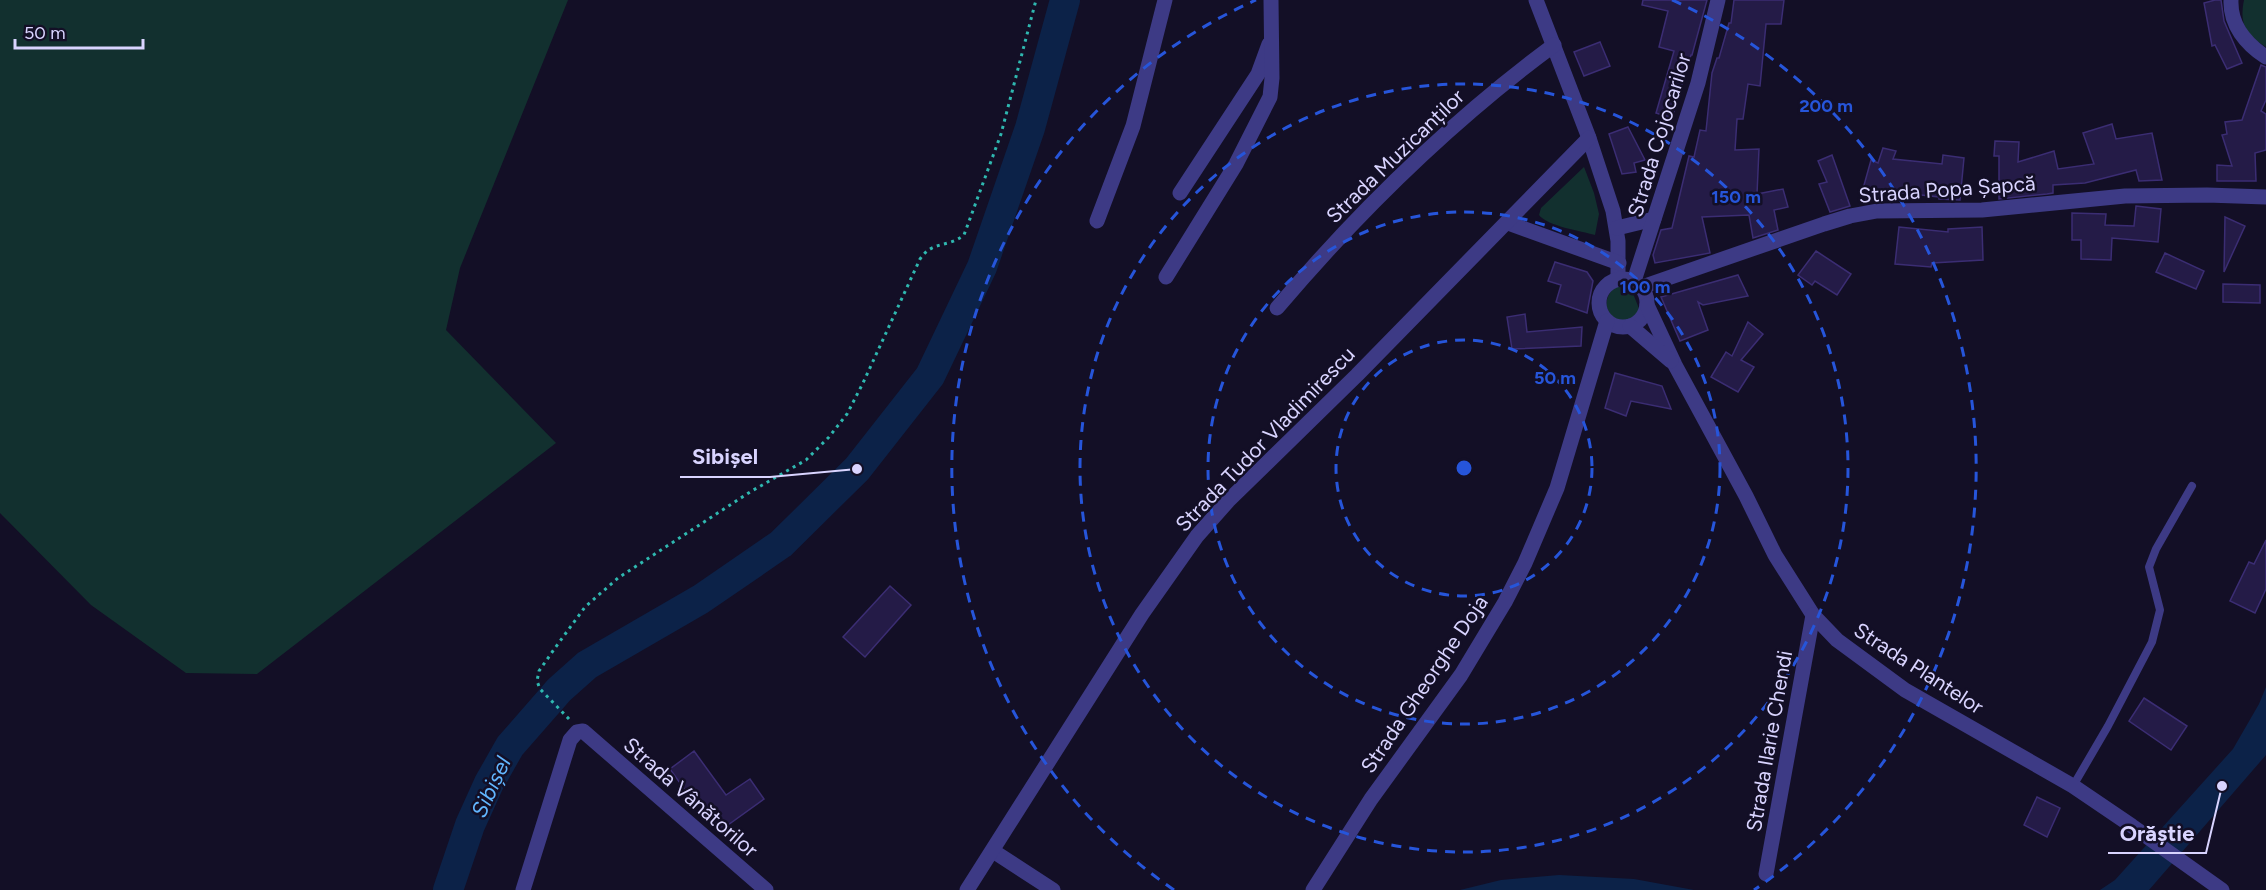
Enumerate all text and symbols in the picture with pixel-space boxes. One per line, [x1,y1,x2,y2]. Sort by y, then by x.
scale bar [15,12,142,50]
text: 50 m [24,22,66,44]
street label: Strada Cojocarilor [1622,50,1696,220]
street label: Strada Muzicanților [1321,84,1469,228]
text: 200 m [1799,95,1853,117]
street label: Strada Popa Șapcă [1858,170,2036,208]
text: 150 m [1711,186,1761,208]
text: 100 m [1620,276,1670,298]
street label: Strada Tudor Vladimirescu [1170,341,1360,537]
text: 50 m [1534,367,1576,389]
callout: Sibișel [680,437,770,477]
text: Sibișel [692,443,758,470]
centre of rings [1454,458,1474,478]
street label: Strada Gheorghe Doja [1355,590,1493,778]
street label: Strada Plantelor [1850,617,1988,719]
street label: Strada Ilarie Chendi [1741,648,1797,834]
street label: Strada Vânătorilor [619,732,763,862]
water label: Sibișel [465,752,517,822]
callout: Orăștie [2108,813,2206,853]
text: Orăștie [2120,820,2194,847]

